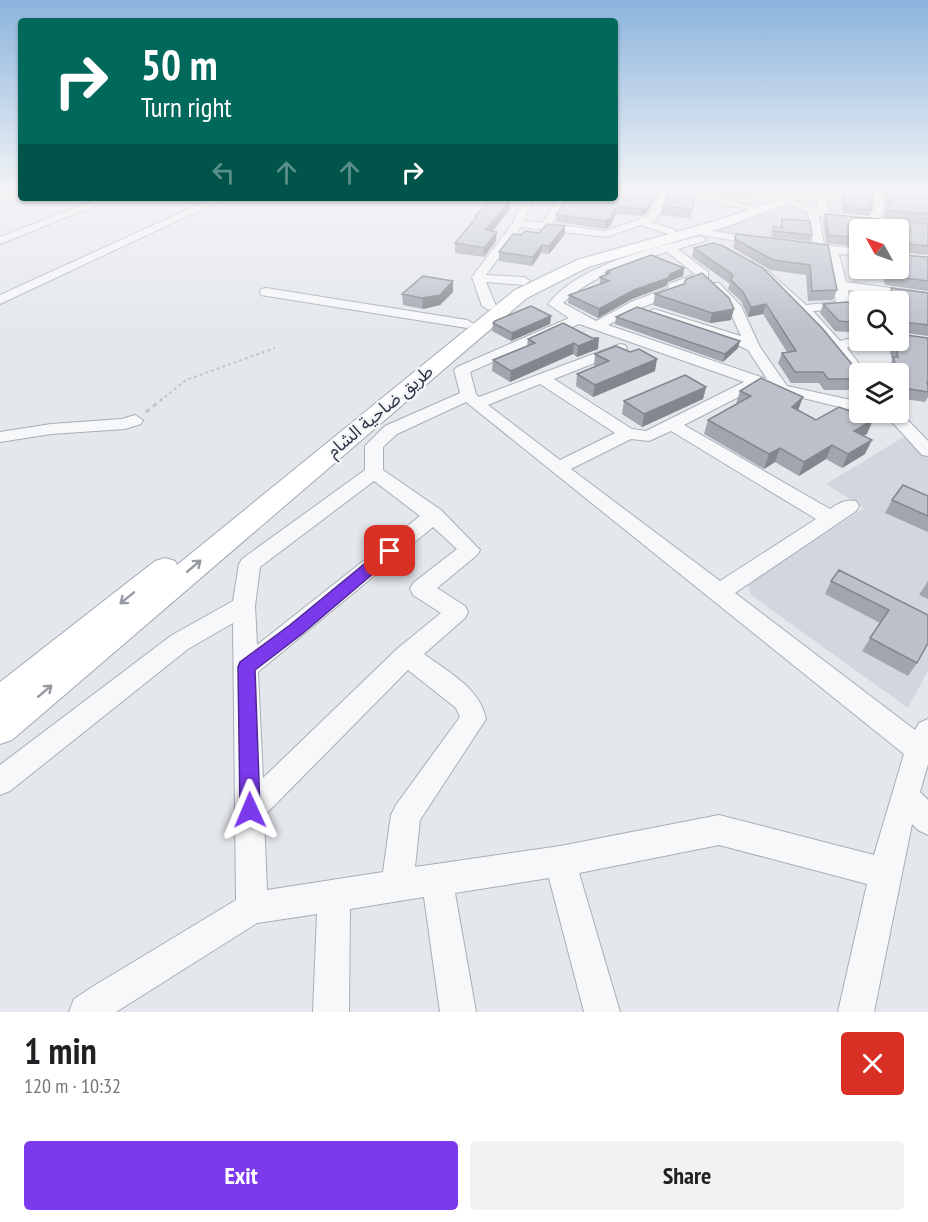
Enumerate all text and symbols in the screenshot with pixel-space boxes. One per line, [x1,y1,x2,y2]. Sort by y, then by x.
text: 50 m [141,37,218,92]
icon: right [42,42,120,120]
text: Turn right [141,90,232,124]
icon: left [207,156,240,189]
icon: ahead [270,156,303,189]
icon: ahead [333,156,366,189]
icon: right [396,156,429,189]
north arrow [849,219,909,279]
map controls [849,219,909,423]
button: search [849,291,909,351]
street label: طريق ضاحية الشام [322,359,440,464]
button: layers [849,363,909,423]
pin [364,525,415,576]
icon: arrive [373,534,406,567]
one-way arrow [186,559,202,572]
one-way arrow [119,592,135,605]
one-way arrow [37,684,52,698]
position arrow [218,778,282,842]
text: 1 min [24,1027,97,1074]
button: close [841,1032,904,1095]
text: 120 m · 10:32 [24,1073,121,1099]
button: Exit [24,1141,458,1210]
button: Share [470,1141,904,1210]

